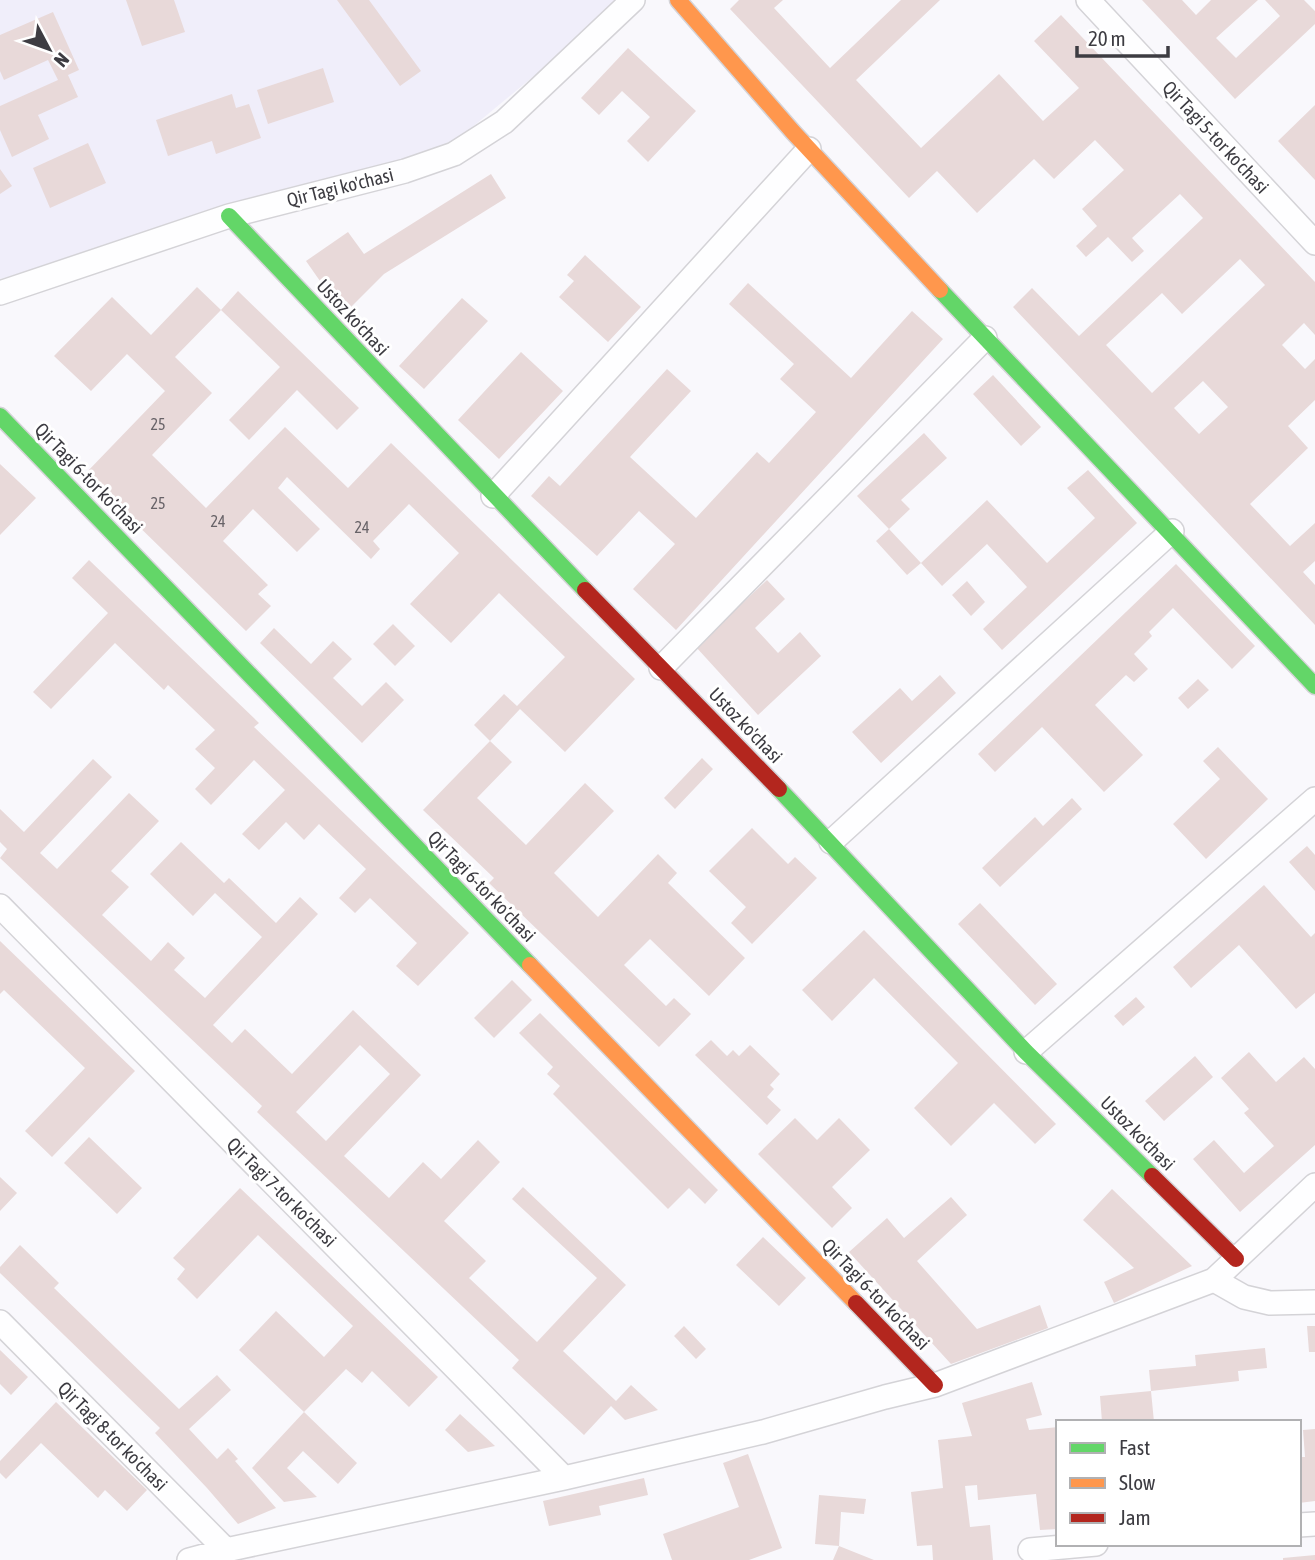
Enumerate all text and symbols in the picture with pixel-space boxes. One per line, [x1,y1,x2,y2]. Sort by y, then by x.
north arrow [14,14,84,84]
scale bar [1077,14,1168,58]
text: 20 m [1088,26,1126,50]
text: N [50,49,74,72]
street label: Qir Tagi 5-tor koʼchasi [1158,76,1274,198]
street label: Qir Tagi ko'chasi [284,163,396,211]
street label: Ustoz ko'chasi [312,274,394,360]
house number: 25 [150,415,166,433]
street label: Qir Tagi 6-tor koʼchasi [31,418,147,538]
house number: 25 [150,494,166,512]
house number: 24 [210,512,226,530]
house number: 24 [354,518,370,536]
street label: Ustoz ko'chasi [705,683,787,767]
street label: Qir Tagi 6-tor koʼchasi [424,826,540,946]
street label: Ustoz ko'chasi [1096,1091,1180,1175]
street label: Qir Tagi 7-tor koʼchasi [223,1133,341,1251]
street label: Qir Tagi 6-tor koʼchasi [818,1234,934,1354]
street label: Qir Tagi 8-tor koʼchasi [54,1377,172,1495]
legend [1056,1420,1301,1546]
text: Fast [1119,1435,1150,1459]
text: Slow [1119,1470,1156,1494]
text: Jam [1119,1505,1151,1529]

